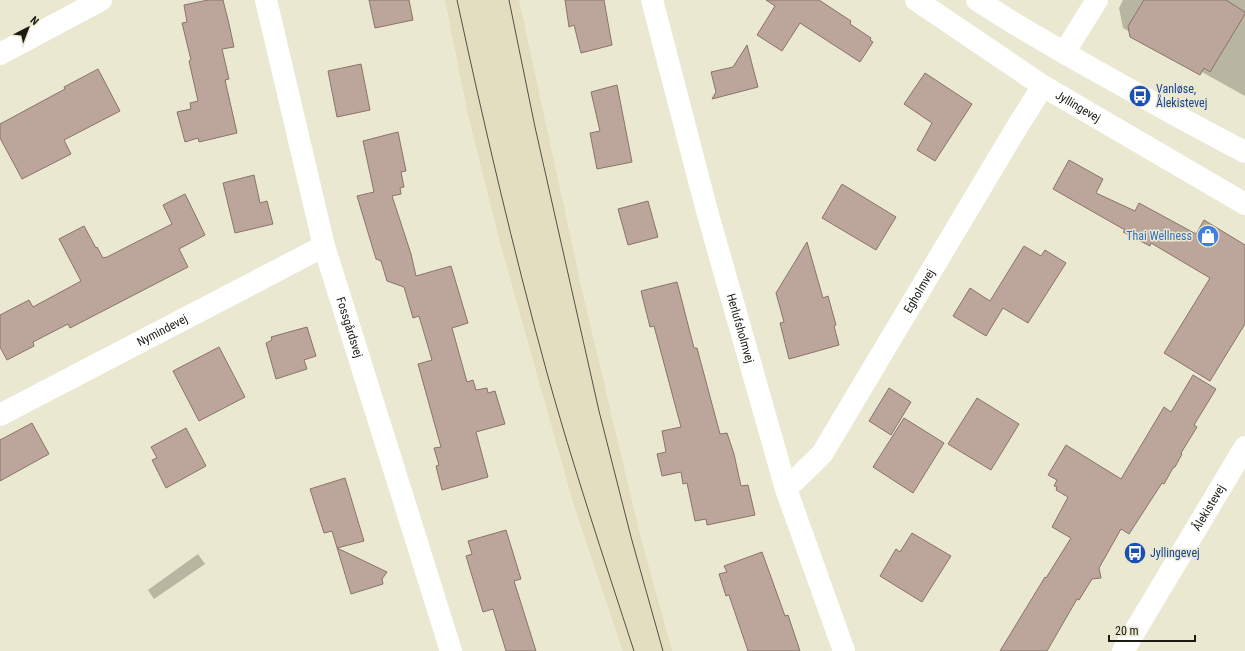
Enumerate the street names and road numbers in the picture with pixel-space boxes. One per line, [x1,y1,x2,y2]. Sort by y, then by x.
street label: Jyllingevej [1053,88,1103,125]
street label: Egholmvej [901,266,938,316]
street label: Herlufsholmvej [724,292,757,365]
street label: Fossgårdsvej [333,295,366,359]
street label: Nymindevej [135,311,190,349]
street label: Ålekistevej [1188,482,1228,533]

